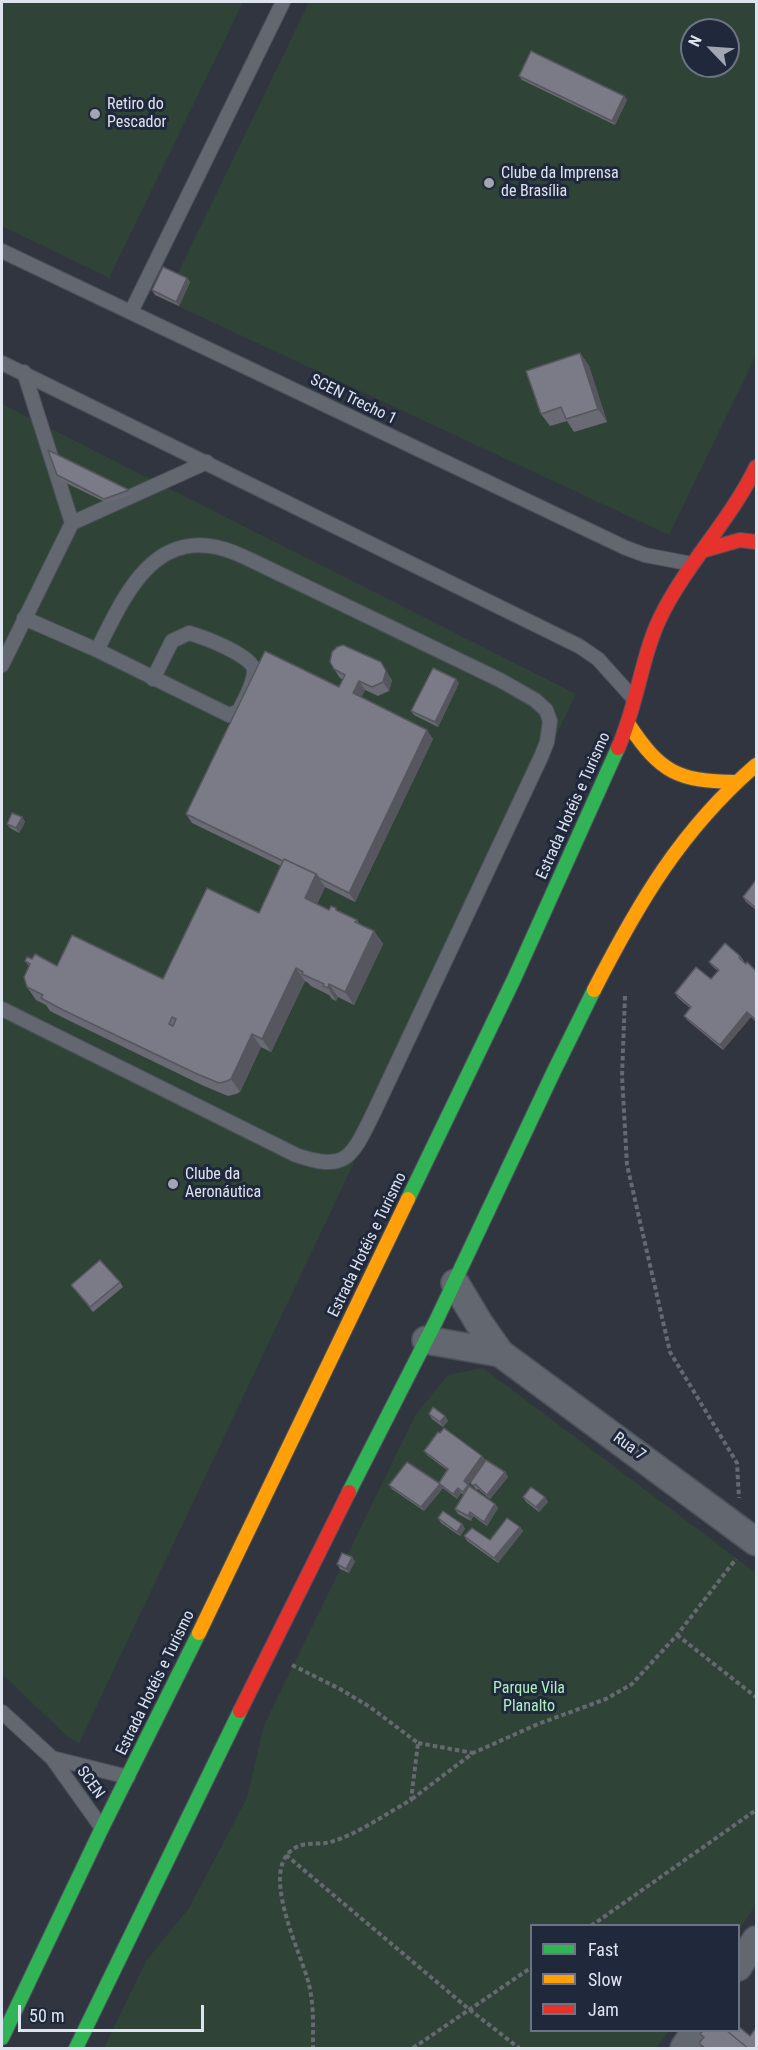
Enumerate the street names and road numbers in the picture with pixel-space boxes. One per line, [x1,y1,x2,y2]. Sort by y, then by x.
street label: SCEN Trecho 1 [307,371,399,429]
street label: Estrada Hotéis e Turismo [533,730,615,882]
street label: Estrada Hotéis e Turismo [325,1169,411,1321]
street label: Rua 7 [609,1429,649,1465]
street label: Estrada Hotéis e Turismo [113,1607,199,1759]
street label: SCEN [72,1763,108,1803]

